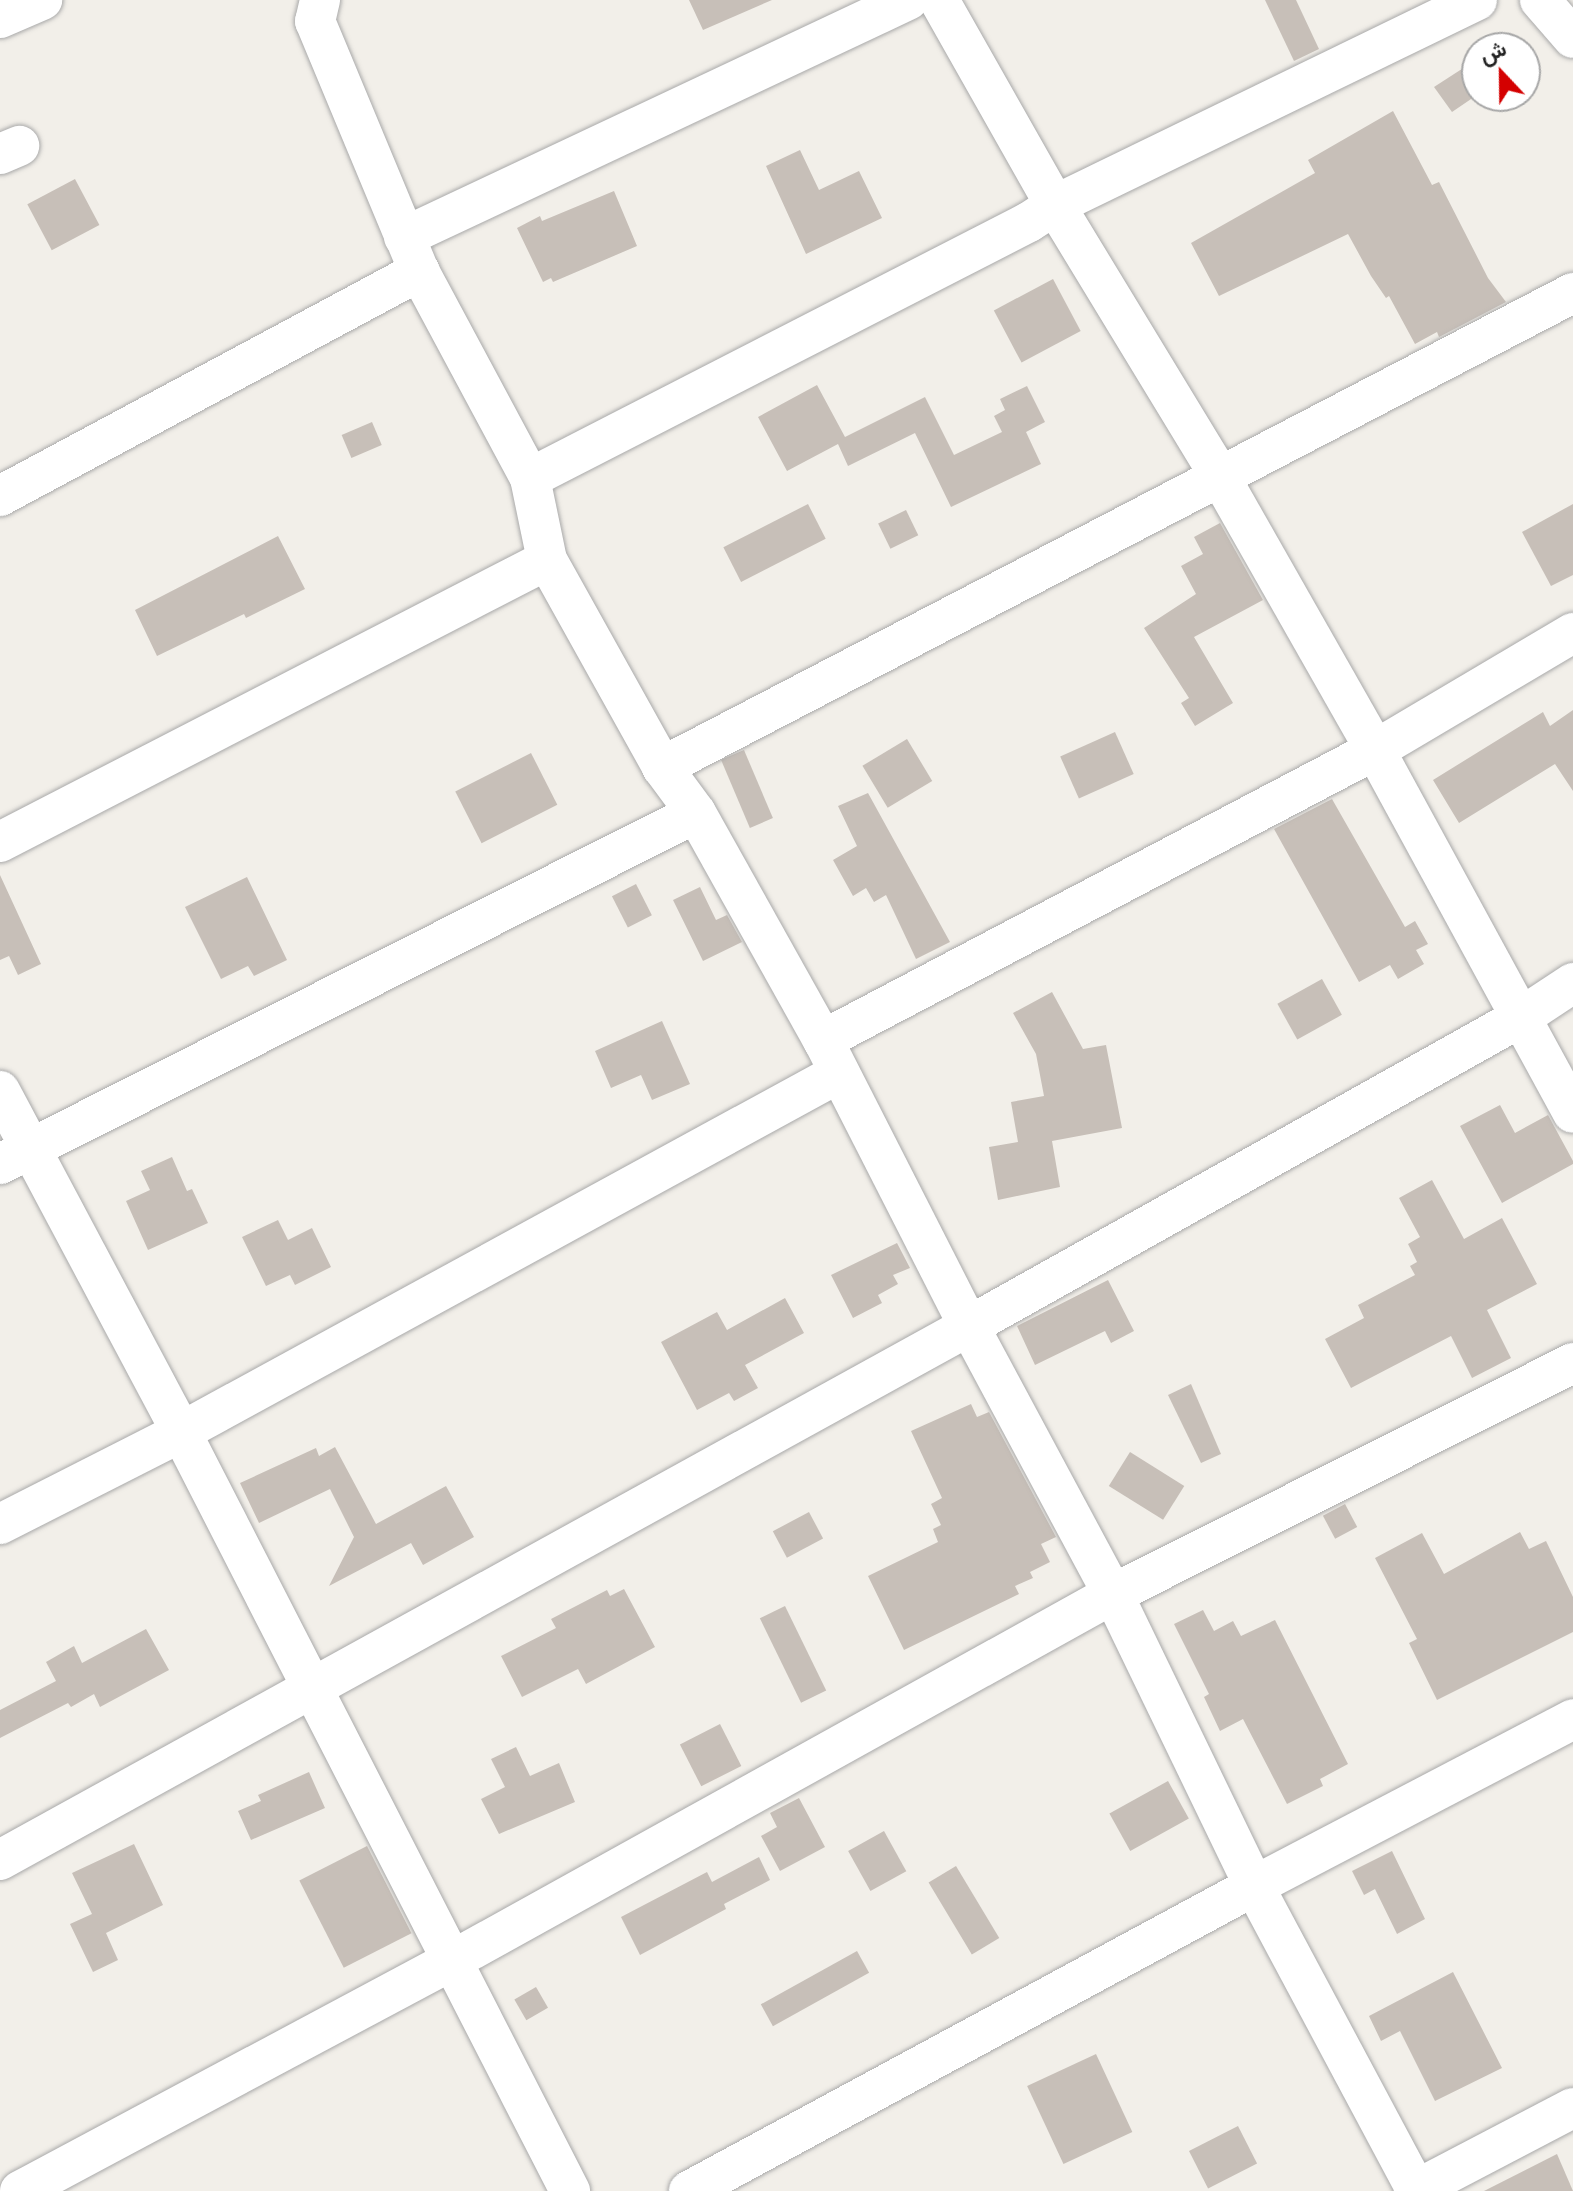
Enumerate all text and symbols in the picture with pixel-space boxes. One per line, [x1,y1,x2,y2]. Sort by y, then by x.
north arrow [1461,32,1541,112]
text: ش [1476,35,1510,69]

